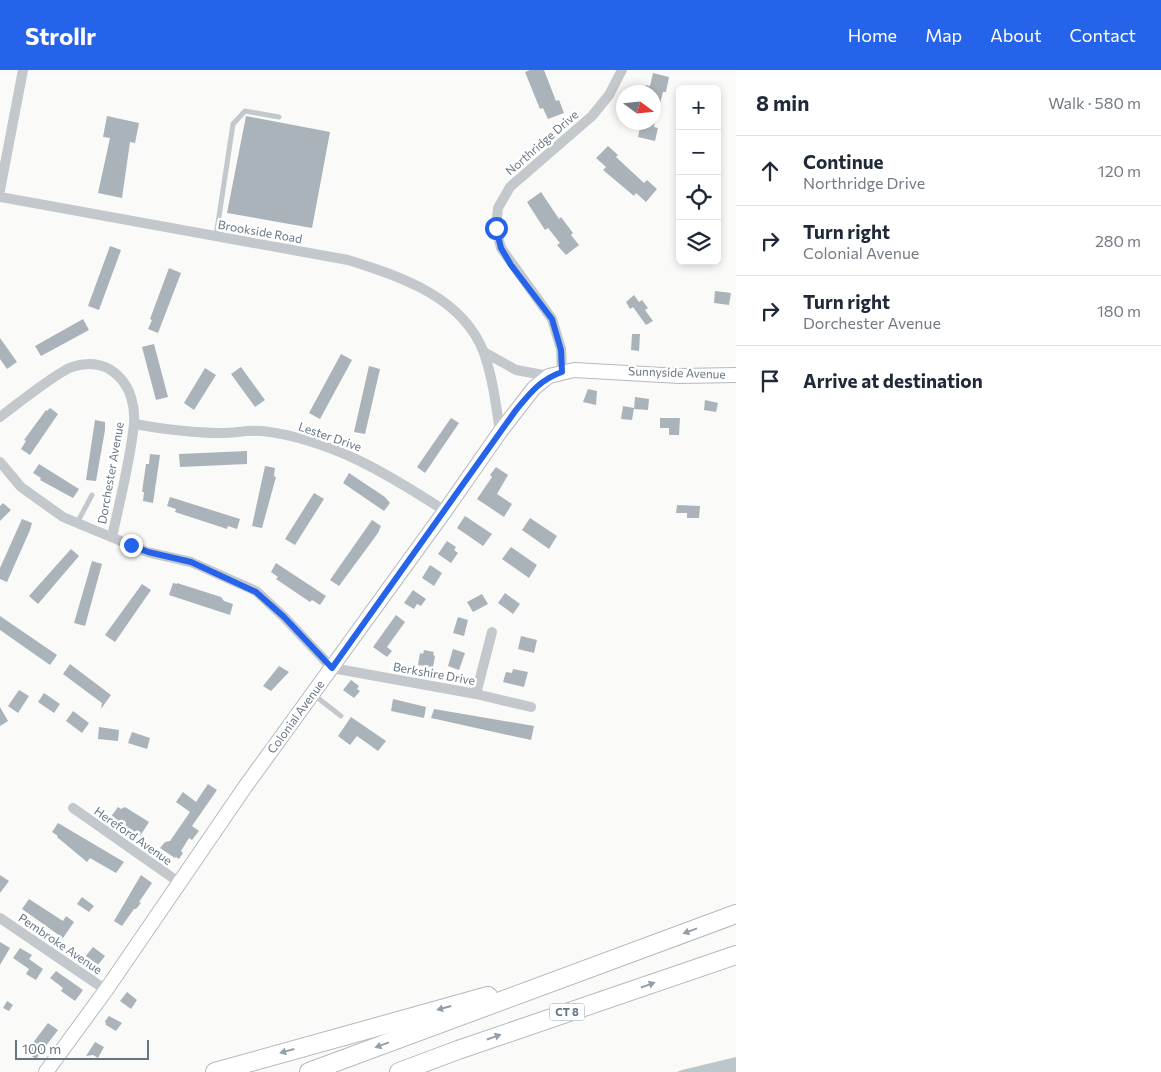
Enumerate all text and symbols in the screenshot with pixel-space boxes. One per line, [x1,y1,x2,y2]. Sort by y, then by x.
text: Strollr [25,21,96,50]
text: Home [848,24,897,46]
text: Map [925,24,962,46]
text: About [990,24,1042,46]
text: Contact [1070,24,1136,46]
north arrow [616,85,661,130]
map controls [676,85,721,265]
button: + [676,85,721,130]
text: 8 min [756,90,809,115]
text: Walk · 580 m [1048,93,1141,112]
street label: Northridge Drive [502,107,581,178]
button: − [676,130,721,175]
text: Continue [803,150,883,173]
icon: ahead [756,157,784,185]
text: 120 m [1098,161,1141,180]
text: Northridge Drive [803,173,925,192]
button: locate [676,175,721,220]
street label: Brookside Road [217,217,303,245]
route start [485,217,508,240]
button: layers [676,220,721,265]
text: Turn right [803,220,890,243]
icon: right [756,227,784,255]
text: 280 m [1095,231,1141,250]
text: Colonial Avenue [803,243,919,262]
text: Turn right [803,290,890,313]
icon: right [756,297,784,325]
text: 180 m [1097,301,1141,320]
text: Dorchester Avenue [803,313,941,332]
street label: Sunnyside Avenue [628,363,726,381]
icon: arrive [756,367,784,395]
text: Arrive at destination [803,369,983,392]
street label: Lester Drive [297,419,364,453]
street label: Dorchester Avenue [94,421,126,525]
route end [120,534,143,557]
street label: Berkshire Drive [392,659,476,687]
street label: Colonial Avenue [264,677,326,756]
street label: Hereford Avenue [92,803,175,867]
street label: Pembroke Avenue [16,910,105,976]
one-way arrow [682,927,697,935]
one-way arrow [641,981,656,989]
road number: CT 8 [550,1004,584,1020]
one-way arrow [436,1005,451,1013]
one-way arrow [487,1033,502,1041]
scale bar [15,1037,149,1060]
text: 100 m [22,1040,61,1057]
one-way arrow [374,1041,389,1049]
one-way arrow [279,1048,294,1056]

